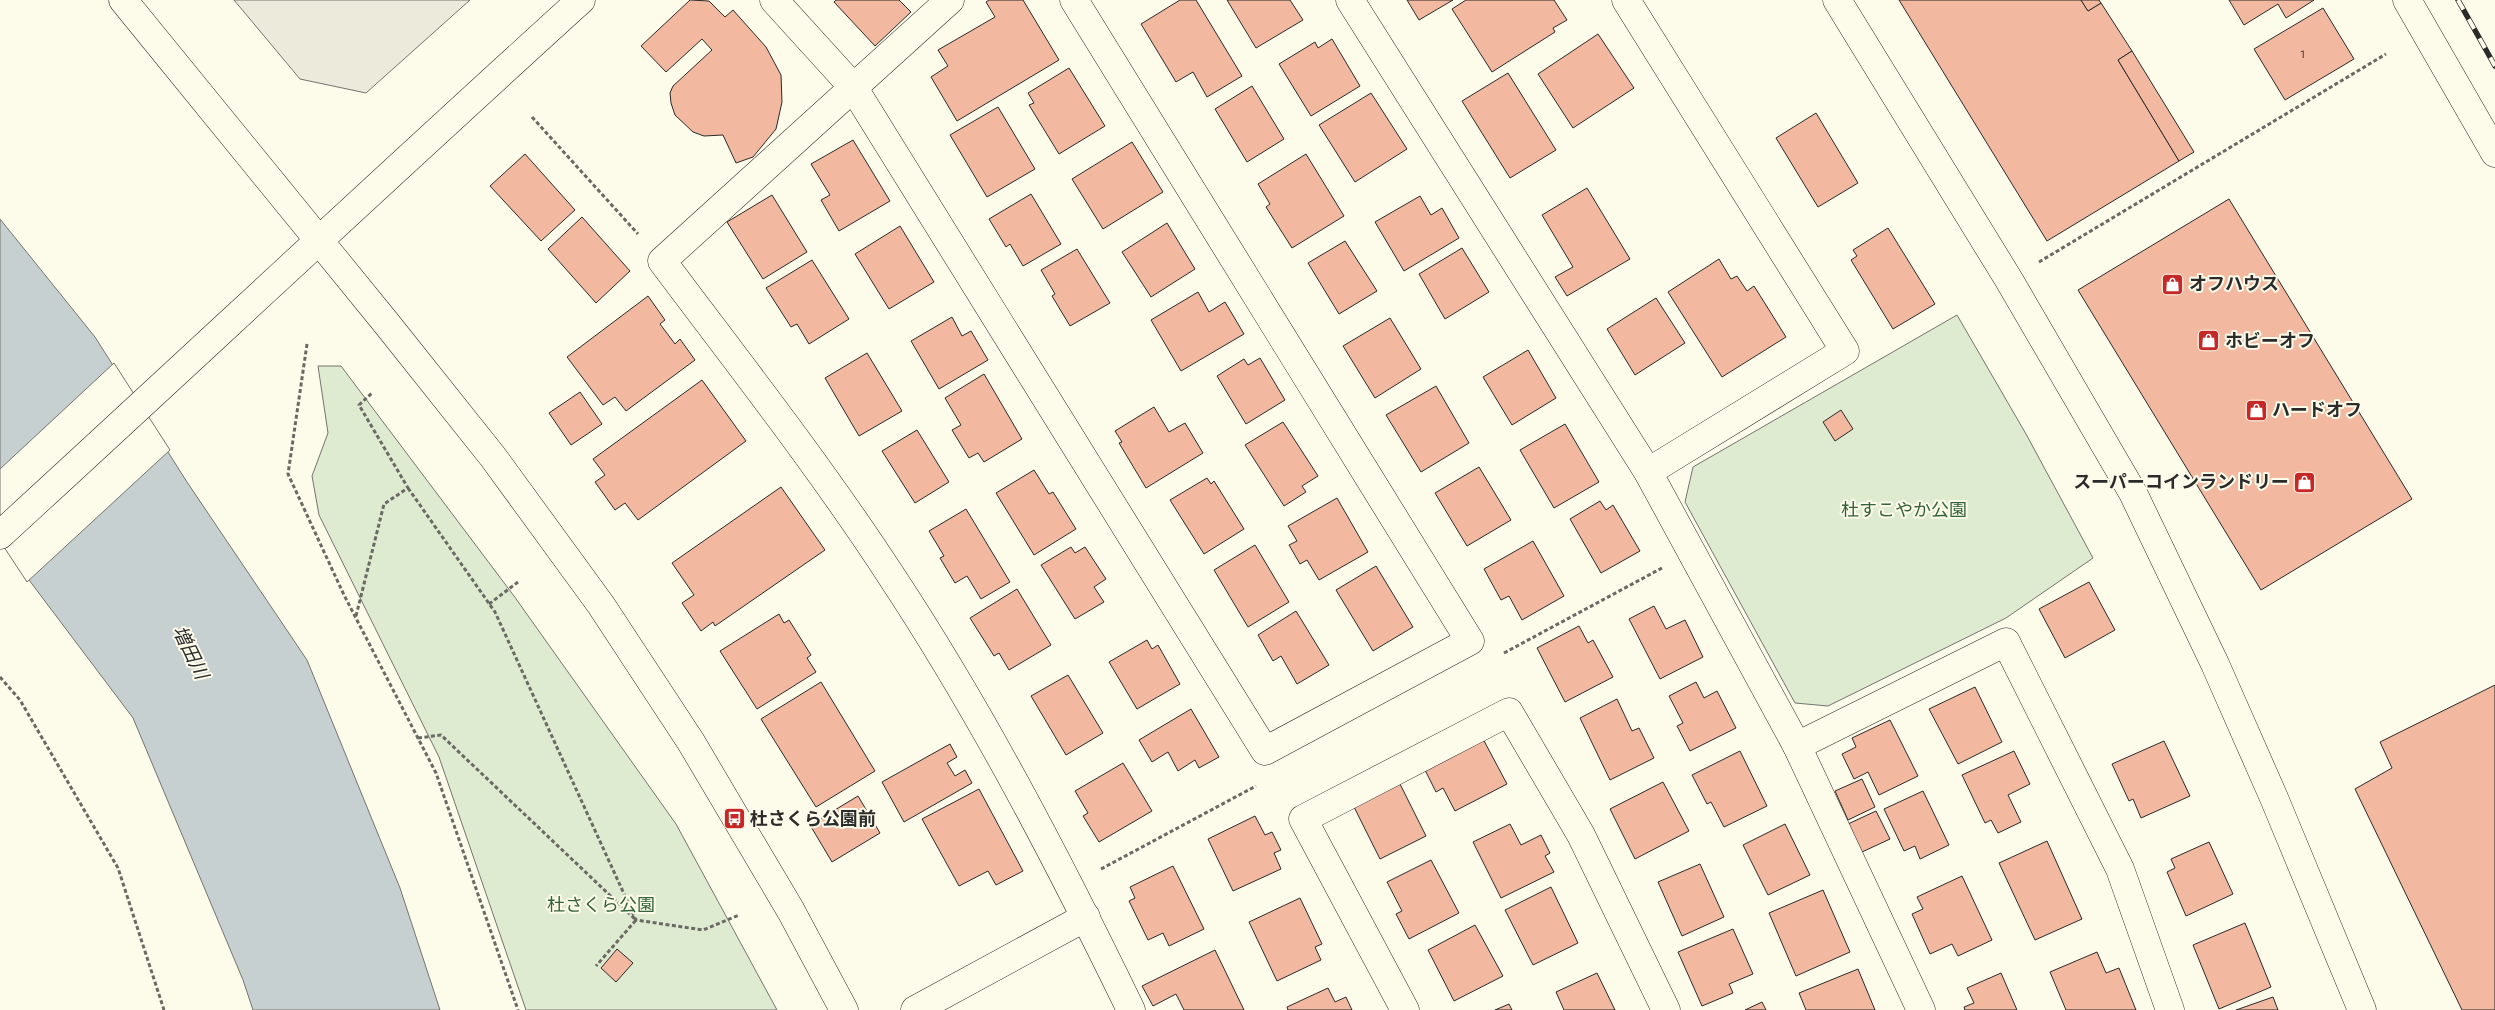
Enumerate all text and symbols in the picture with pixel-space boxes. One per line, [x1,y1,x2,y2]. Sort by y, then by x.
house number: 1 [2300,46,2306,61]
shop icon: オフハウス [2161,272,2185,296]
place label: オフハウス [2189,275,2279,294]
shop icon: ホビーオフ [2197,329,2221,353]
place label: ホビーオフ [2225,331,2315,351]
shop icon: ハードオフ [2244,398,2268,422]
place label: ハードオフ [2272,401,2362,420]
shop icon: スーパーコインランドリー [2293,470,2317,494]
place label: スーパーコインランドリー [2073,473,2289,492]
park label: 杜すこやか公園 [1841,501,1967,520]
water label: 増田川 [169,622,212,684]
bus stop icon: 杜さくら公園前 [722,807,746,831]
place label: 杜さくら公園前 [750,809,876,829]
park label: 杜さくら公園 [547,896,655,915]

